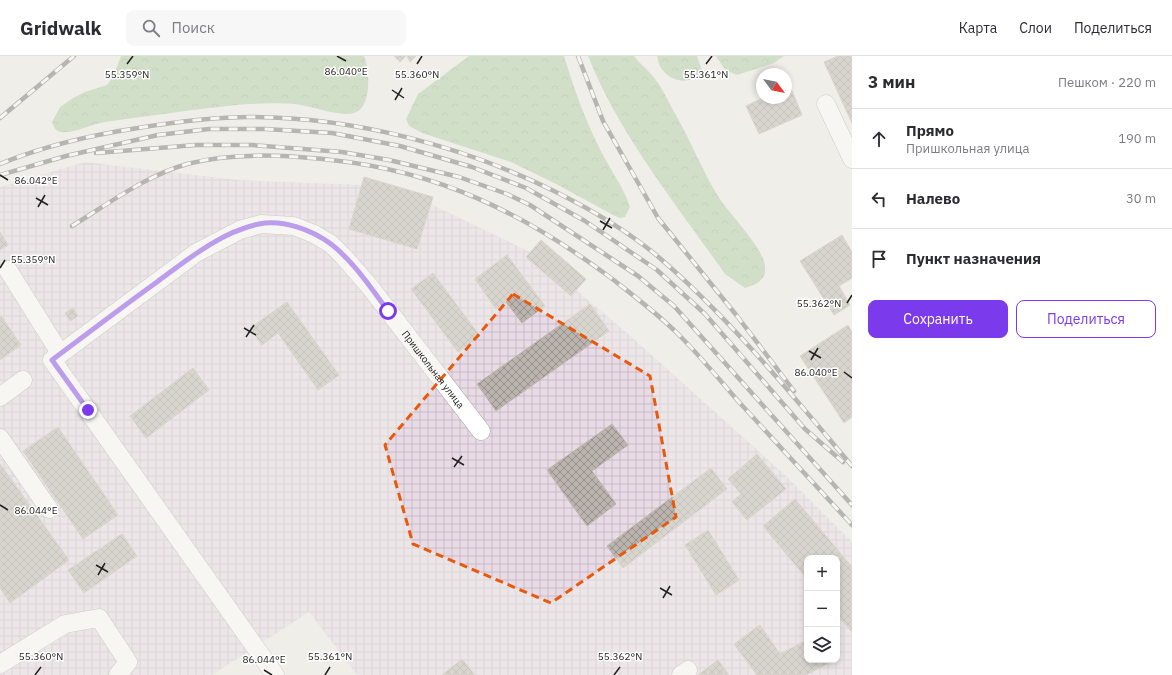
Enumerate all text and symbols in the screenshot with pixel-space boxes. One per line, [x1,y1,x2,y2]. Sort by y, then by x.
search box [126,10,406,46]
text: Gridwalk [20,16,102,40]
icon: search [140,17,162,39]
text: Поиск [172,18,215,37]
text: Карта [959,19,997,37]
text: Слои [1019,19,1052,37]
text: Поделиться [1074,19,1152,37]
text: 86.040°E [324,65,368,78]
text: 55.359°N [105,68,149,81]
text: 55.360°N [395,68,439,81]
text: 55.361°N [684,68,728,81]
north arrow [756,68,792,104]
text: 3 мин [868,71,915,93]
text: Пешком · 220 m [1058,74,1156,91]
text: Прямо [906,121,954,140]
icon: ahead [868,128,890,150]
text: 190 m [1118,130,1156,147]
text: Пришкольная улица [906,140,1029,157]
text: 86.042°E [14,174,58,187]
icon: left [868,188,890,210]
text: Налево [906,189,960,208]
text: 30 m [1126,190,1156,207]
icon: arrive [868,248,890,270]
text: Пункт назначения [906,249,1041,268]
text: 55.359°N [11,253,55,266]
text: 55.362°N [797,297,841,310]
button: Сохранить [868,300,1008,338]
button: Поделиться [1016,300,1156,338]
route start [379,302,397,320]
street label: Пришкольная улица [399,328,468,411]
text: 86.040°E [794,366,838,379]
route end [79,401,97,419]
text: 86.044°E [14,504,58,517]
map controls [804,555,840,663]
button: + [804,555,840,591]
button: − [804,591,840,627]
button: layers [804,627,840,663]
text: 55.360°N [19,650,63,663]
text: 55.361°N [308,650,352,663]
text: 55.362°N [598,650,642,663]
text: 86.044°E [242,653,286,666]

